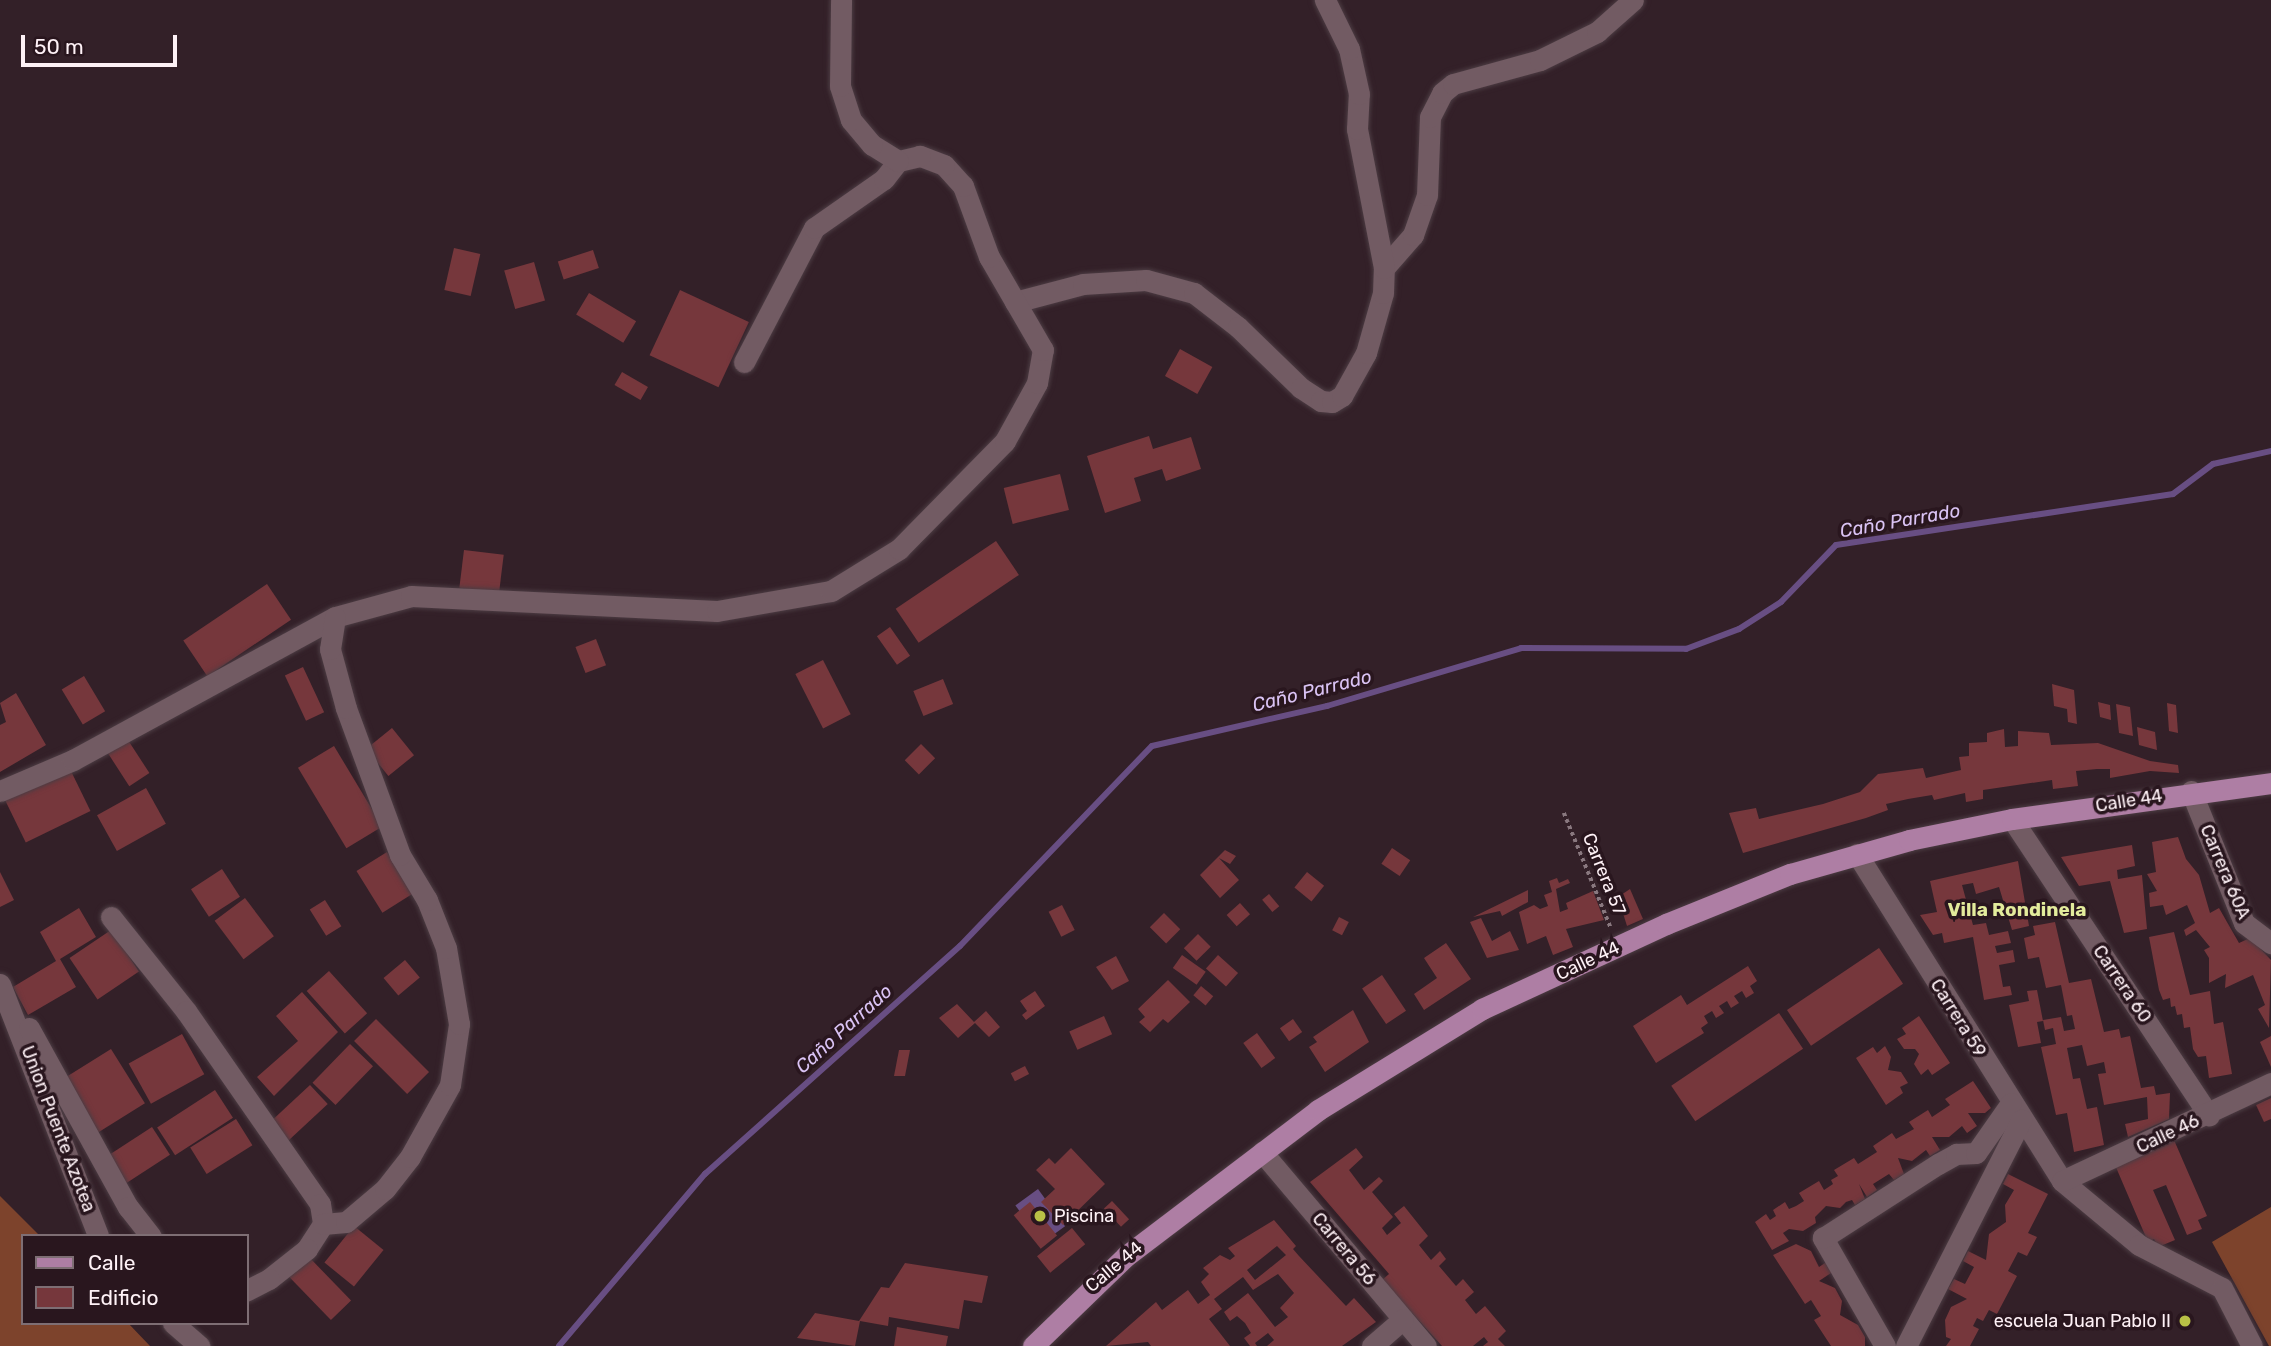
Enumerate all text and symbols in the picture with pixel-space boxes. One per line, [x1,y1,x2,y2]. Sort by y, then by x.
scale bar [24,21,180,65]
text: 50 m [34,34,84,59]
water label: Caño Parrado [1838,499,1962,543]
water label: Caño Parrado [1250,665,1374,717]
street label: Calle 44 [2094,785,2164,817]
street label: Carrera 60A [2195,821,2255,923]
street label: Carrera 57 [1578,830,1630,918]
district label: Villa Rondinela [1948,899,2086,921]
street label: Calle 44 [1553,937,1623,985]
street label: Carrera 60 [2088,941,2156,1027]
street label: Carrera 59 [1926,975,1990,1061]
water label: Caño Parrado [791,980,897,1078]
street label: Union Puente Azotea [16,1043,100,1215]
street label: Calle 46 [2133,1110,2203,1158]
place label: Piscina [1054,1205,1114,1227]
marker: Piscina [1032,1208,1048,1224]
street label: Carrera 56 [1307,1208,1381,1290]
legend [21,1234,248,1325]
street label: Calle 44 [1081,1237,1147,1297]
text: Calle [88,1250,136,1275]
text: Edificio [88,1285,158,1310]
place label: escuela Juan Pablo II [1994,1310,2171,1332]
marker: escuela Juan Pablo II [2177,1313,2193,1329]

